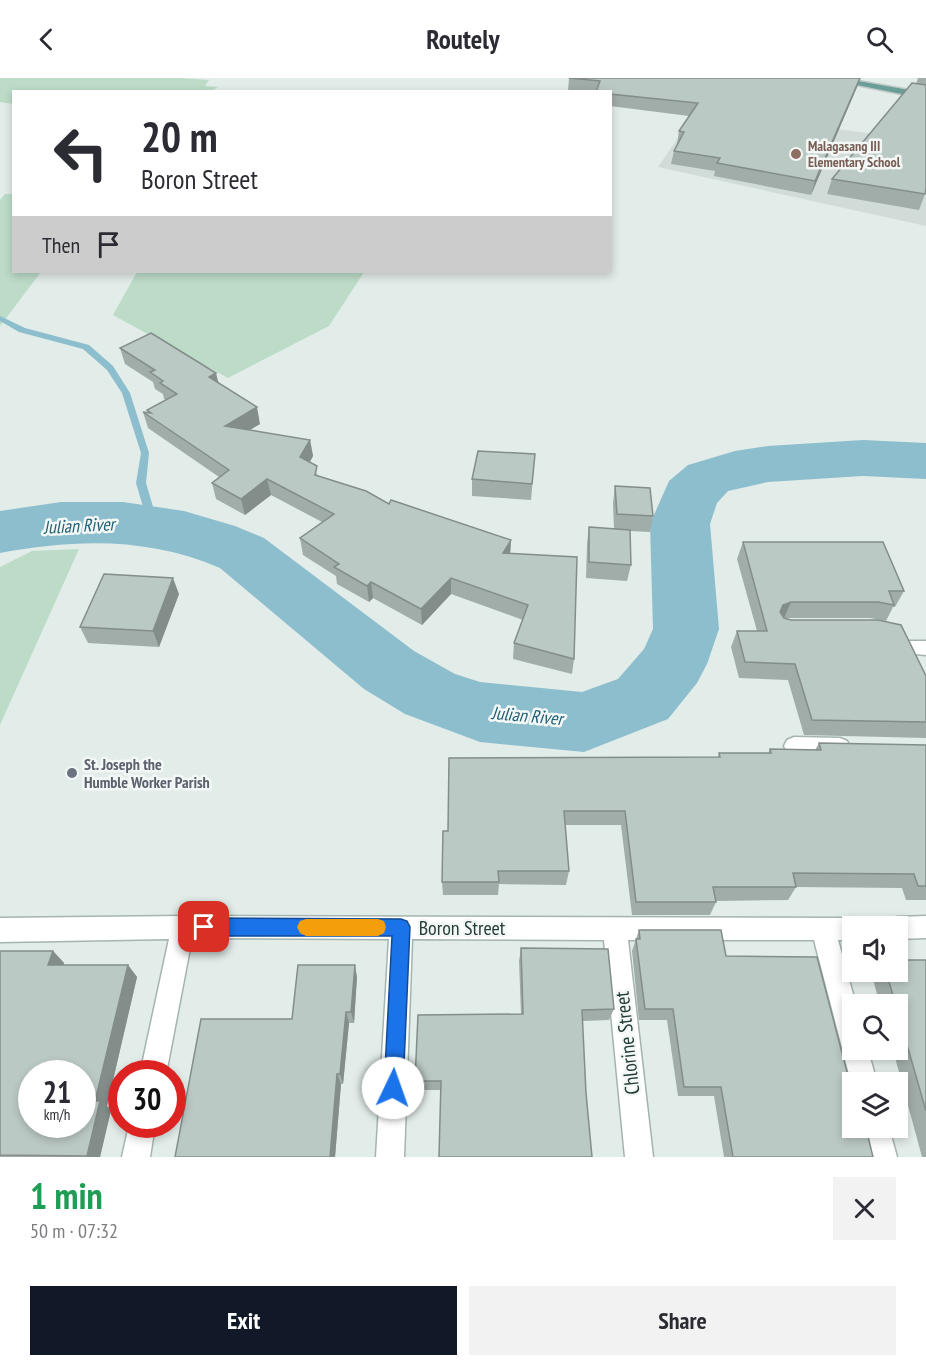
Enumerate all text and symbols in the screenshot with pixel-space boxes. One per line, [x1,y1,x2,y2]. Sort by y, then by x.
text: Routely [426,22,500,56]
icon: back [30,23,63,56]
icon: search [863,23,896,56]
text: 20 m [141,109,218,164]
icon: left [42,114,120,192]
place label: Malagasang III Elementary School [808,137,901,171]
marker: Malagasang III Elementary School [789,147,803,161]
text: Boron Street [141,162,258,196]
icon: arrive [92,228,125,261]
text: Then [42,231,80,259]
water label: Julian River [42,512,118,539]
water label: Julian River [490,701,566,730]
place label: St. Joseph the Humble Worker Parish [84,754,210,792]
marker: St. Joseph the Humble Worker Parish [65,766,79,780]
pin [178,901,229,952]
icon: arrive [187,910,220,943]
street label: Boron Street [419,915,506,941]
map controls [842,916,908,1138]
button: sound [842,916,908,982]
street label: Chlorine Street [609,990,645,1096]
button: search [842,994,908,1060]
position arrow [361,1056,425,1120]
speed limit sign: 30 [108,1060,186,1138]
text: 21 [43,1072,71,1111]
button: layers [842,1072,908,1138]
text: km/h [44,1105,70,1124]
text: 1 min [30,1172,103,1219]
button: close [833,1177,896,1240]
text: 50 m · 07:32 [30,1218,118,1244]
button: Exit [30,1286,457,1355]
button: Share [469,1286,896,1355]

